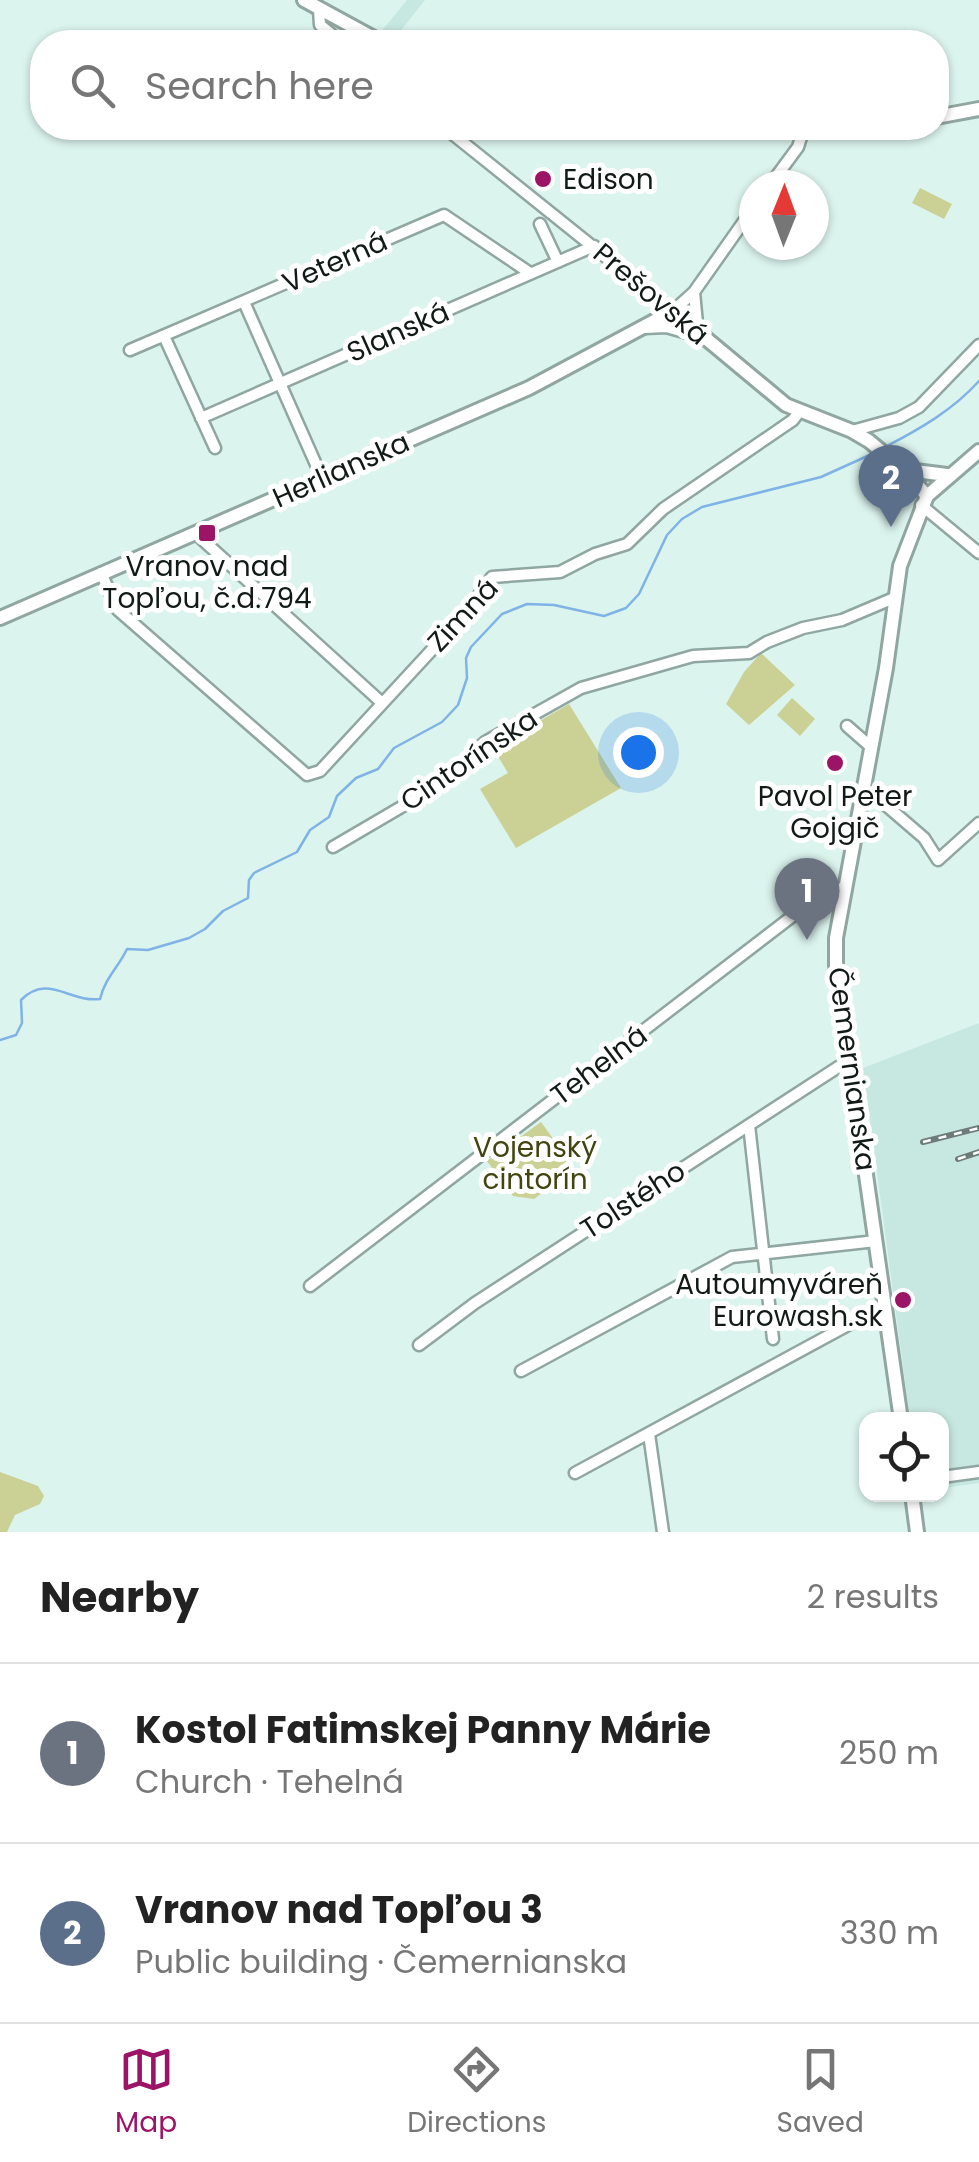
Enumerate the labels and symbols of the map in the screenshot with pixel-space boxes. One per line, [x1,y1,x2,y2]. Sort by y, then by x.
place label: Edison [563,160,654,199]
marker: Edison [532,168,554,190]
north arrow [739,170,829,260]
street label: Veterná [276,222,394,302]
street label: Prešovská [585,234,717,354]
street label: Slanská [341,292,455,372]
street label: Herlianska [266,423,416,517]
pin: 2 [858,444,924,527]
marker: Vranov nad Topľou, č.d.794 [196,522,218,544]
place label: Vranov nad Topľou, č.d.794 [102,547,312,618]
street label: Zimná [419,570,507,660]
street label: Cintorínska [393,700,545,820]
your location [613,727,664,778]
marker: Pavol Peter Gojgič [824,752,846,774]
place label: Pavol Peter Gojgič [758,777,912,848]
pin: 1 [774,858,840,940]
street label: Čemernianska [818,965,886,1173]
street label: Tehelná [543,1016,655,1114]
park label: Vojenský cintorín [473,1128,597,1199]
street label: Tolstého [573,1152,693,1248]
place label: Autoumyváreň Eurowash.sk [675,1265,884,1336]
marker: Autoumyváreň Eurowash.sk [892,1289,914,1311]

